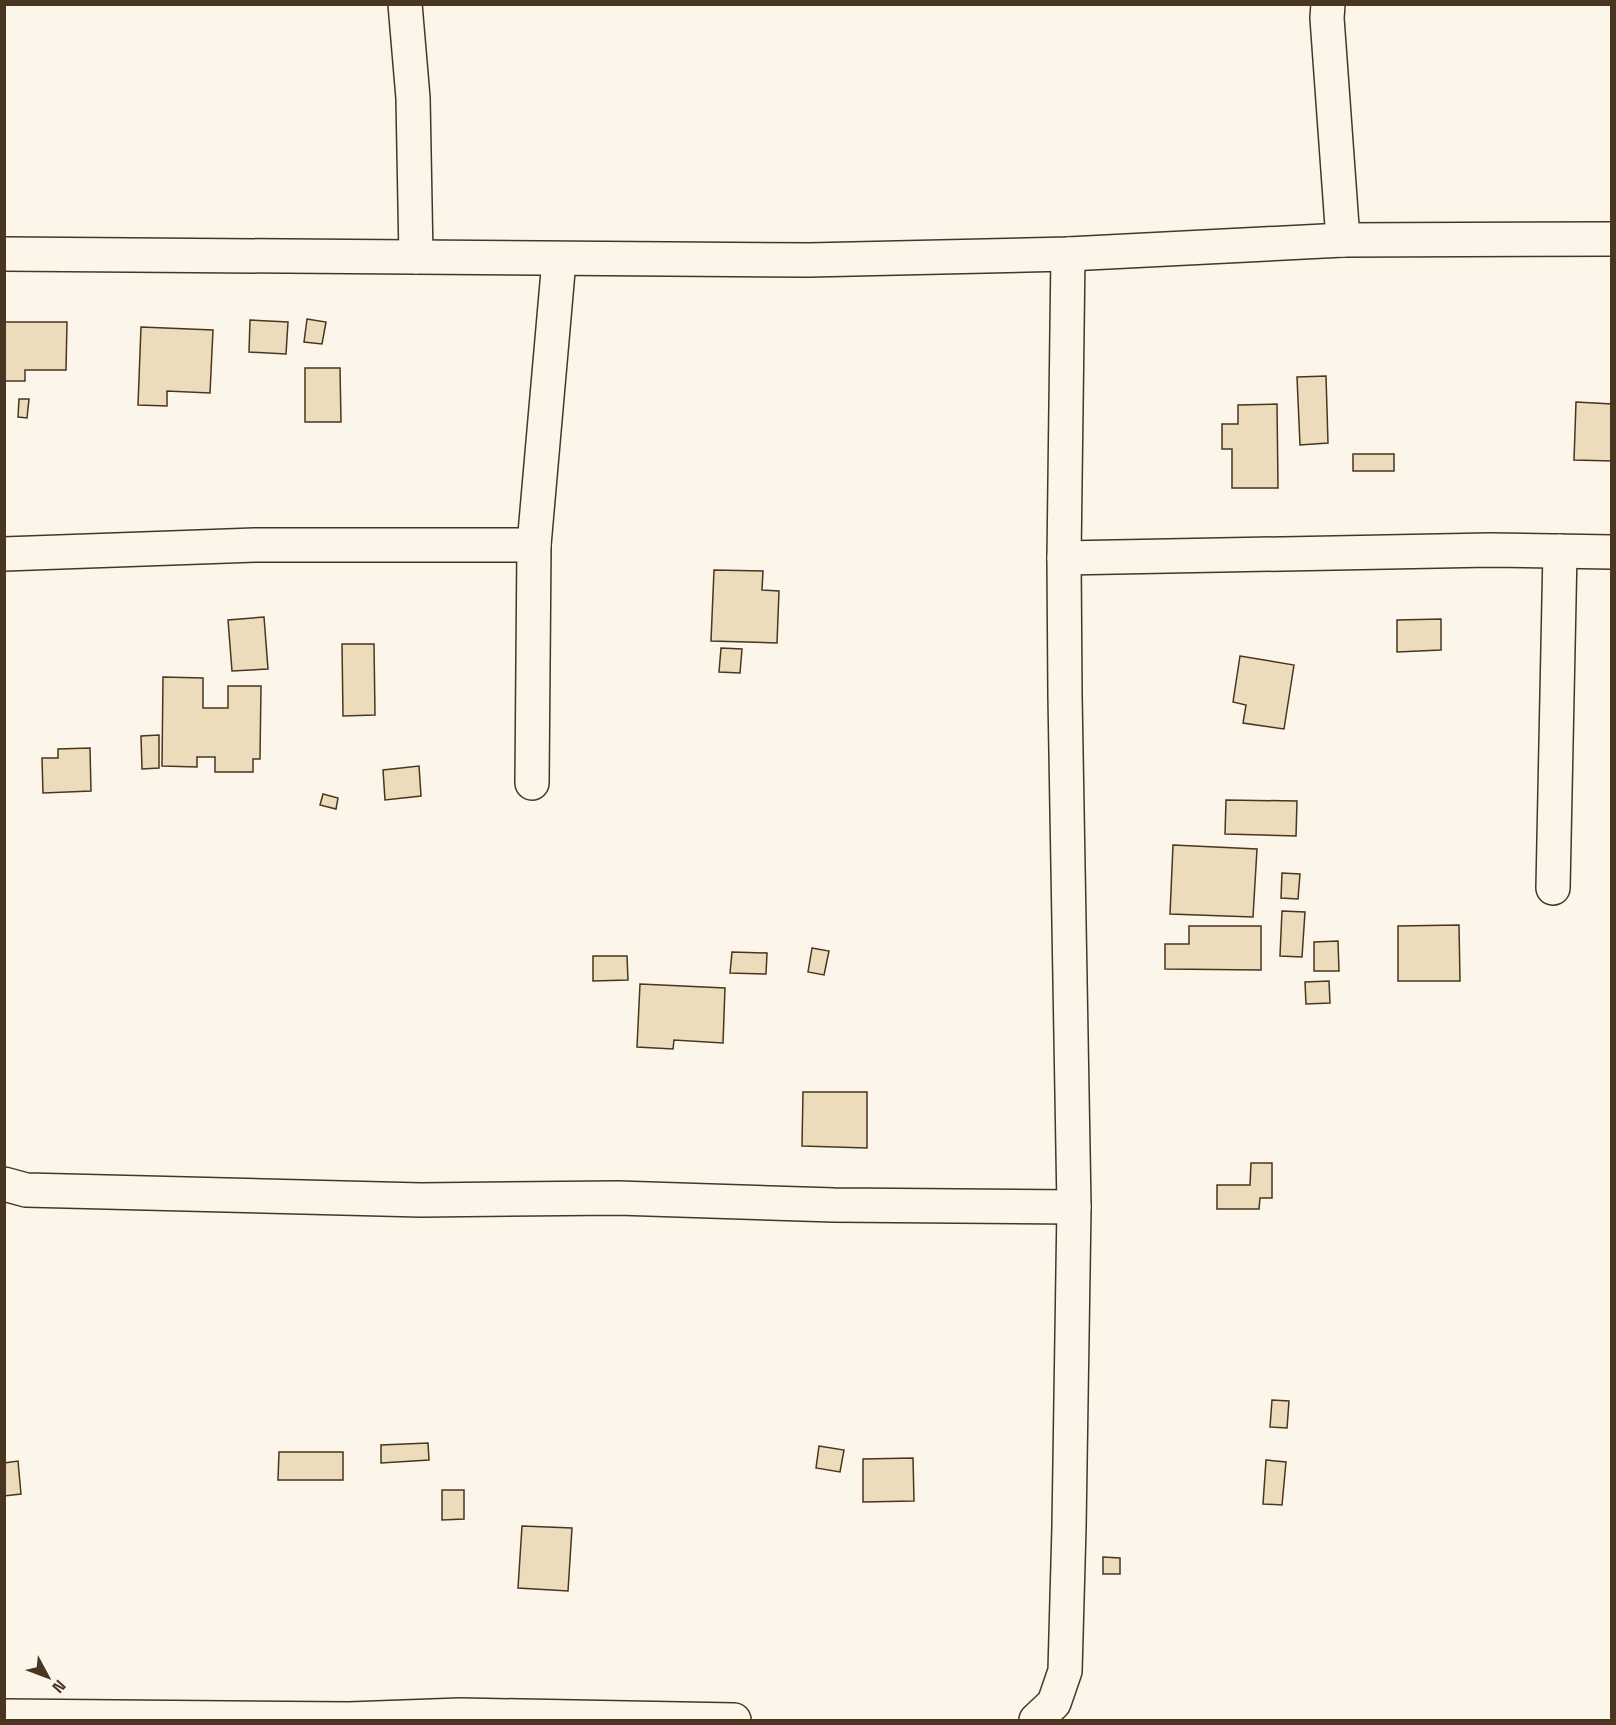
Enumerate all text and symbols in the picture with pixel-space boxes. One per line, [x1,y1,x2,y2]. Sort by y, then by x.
north arrow [18,1647,78,1707]
text: N [47,1676,70,1697]

